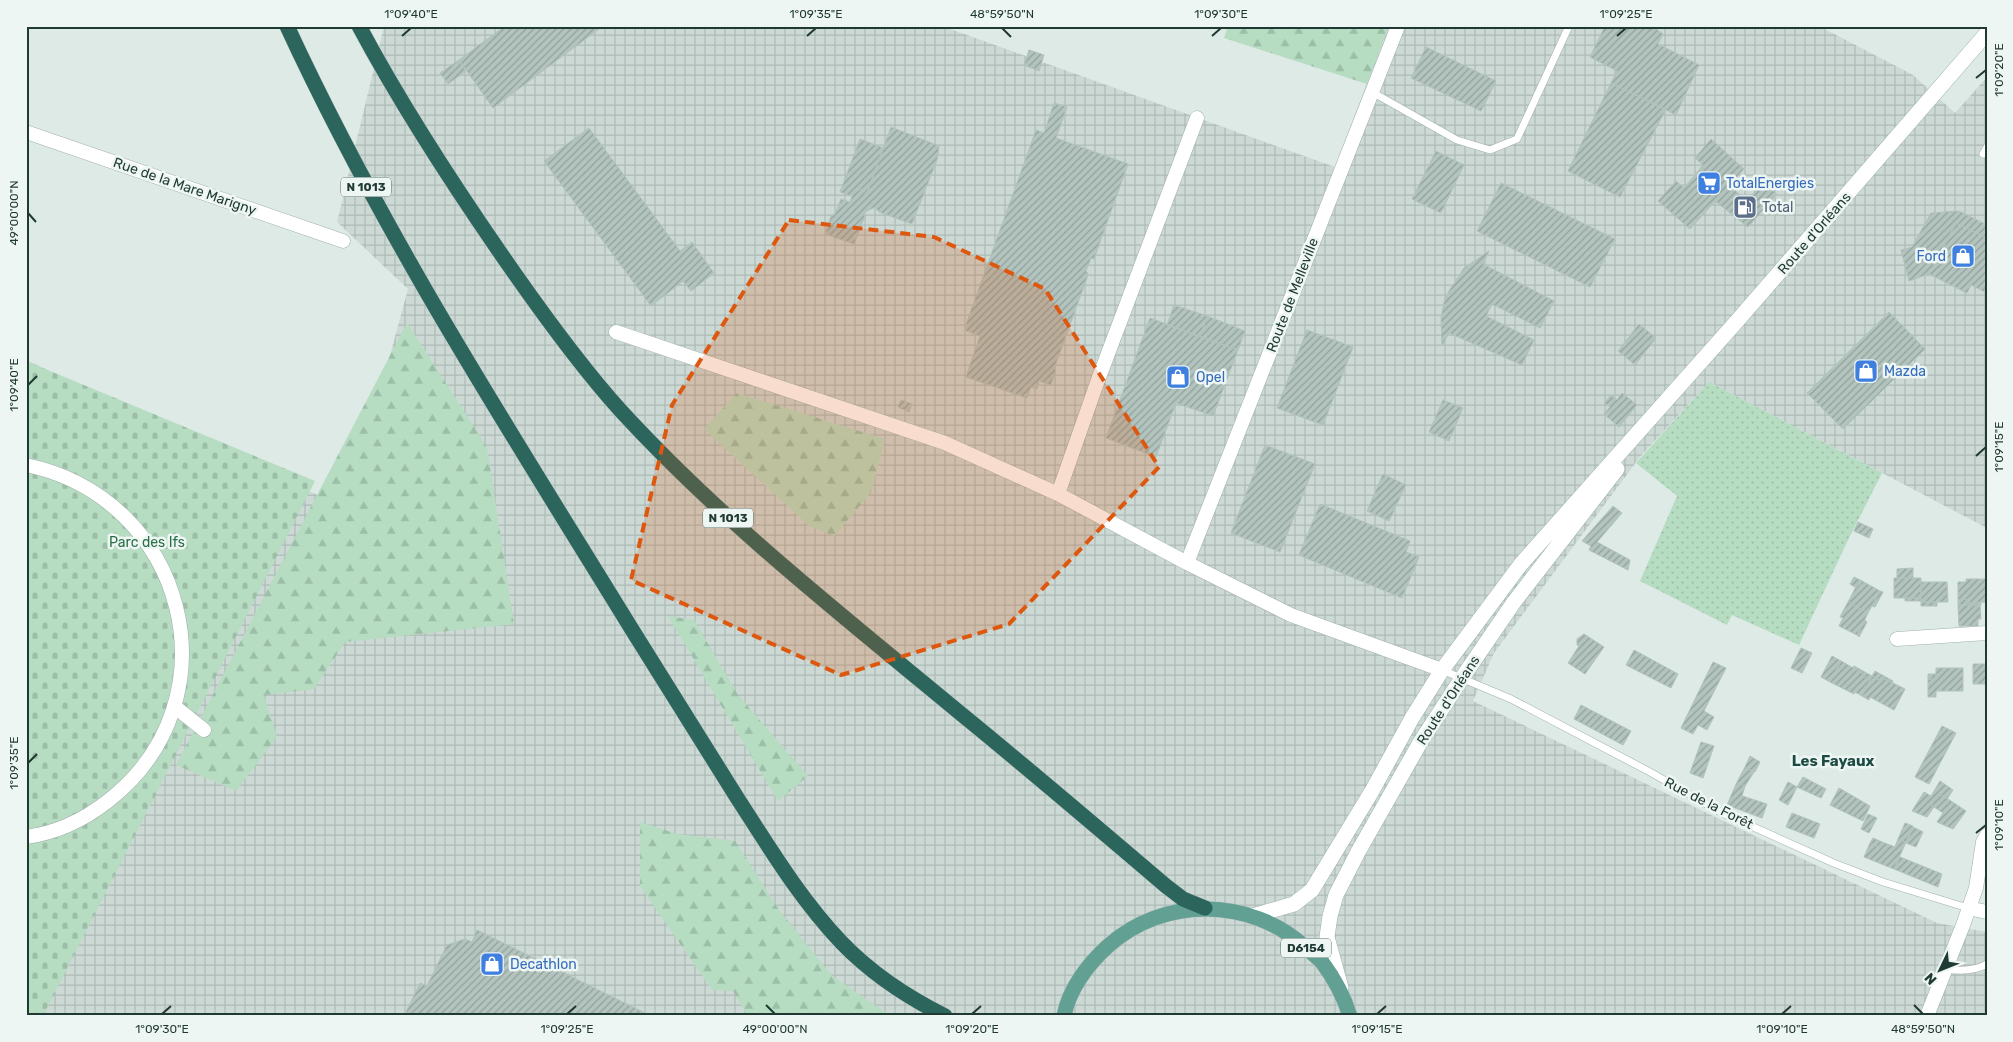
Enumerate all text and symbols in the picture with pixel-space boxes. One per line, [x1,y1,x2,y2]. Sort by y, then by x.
text: 1°09'40"E [384,7,438,21]
text: 1°09'35"E [789,7,843,21]
text: 48°59'50"N [970,7,1034,21]
text: 1°09'30"E [1194,7,1248,21]
text: 1°09'25"E [1599,7,1653,21]
text: 1°09'20"E [1992,43,2006,97]
street label: Rue de la Mare Marigny [111,154,259,219]
supermarket icon: TotalEnergies [1696,170,1722,196]
place label: TotalEnergies [1726,175,1814,192]
road number: N 1013 [341,178,391,196]
text: 49°00'00"N [7,180,21,246]
street label: Route d'Orléans [1774,189,1855,278]
fuel station icon: Total [1732,194,1758,220]
place label: Total [1762,199,1793,216]
street label: Route de Melleville [1263,235,1322,355]
shop icon: Ford [1950,243,1976,269]
place label: Ford [1916,248,1946,265]
text: 1°09'40"E [7,358,21,412]
shop icon: Mazda [1853,358,1879,384]
place label: Mazda [1884,363,1926,380]
shop icon: Opel [1165,364,1191,390]
place label: Opel [1196,369,1225,386]
text: 1°09'15"E [1992,421,2006,473]
road number: N 1013 [703,508,753,528]
park label: Parc des Ifs [109,534,185,551]
street label: Route d'Orléans [1413,652,1484,748]
text: 1°09'35"E [7,736,21,790]
district label: Les Fayaux [1792,752,1875,770]
street label: Rue de la Forêt [1661,774,1757,833]
text: 1°09'10"E [1992,799,2006,851]
road number: D6154 [1281,938,1331,958]
north arrow [1916,944,1966,994]
shop icon: Decathlon [479,951,505,977]
place label: Decathlon [510,956,577,973]
text: N [1921,969,1941,988]
text: 1°09'30"E [135,1022,189,1036]
text: 1°09'25"E [540,1022,594,1036]
text: 49°00'00"N [742,1022,808,1036]
text: 1°09'20"E [945,1022,999,1036]
text: 1°09'15"E [1351,1022,1403,1036]
text: 1°09'10"E [1756,1022,1808,1036]
text: 48°59'50"N [1891,1022,1955,1036]

